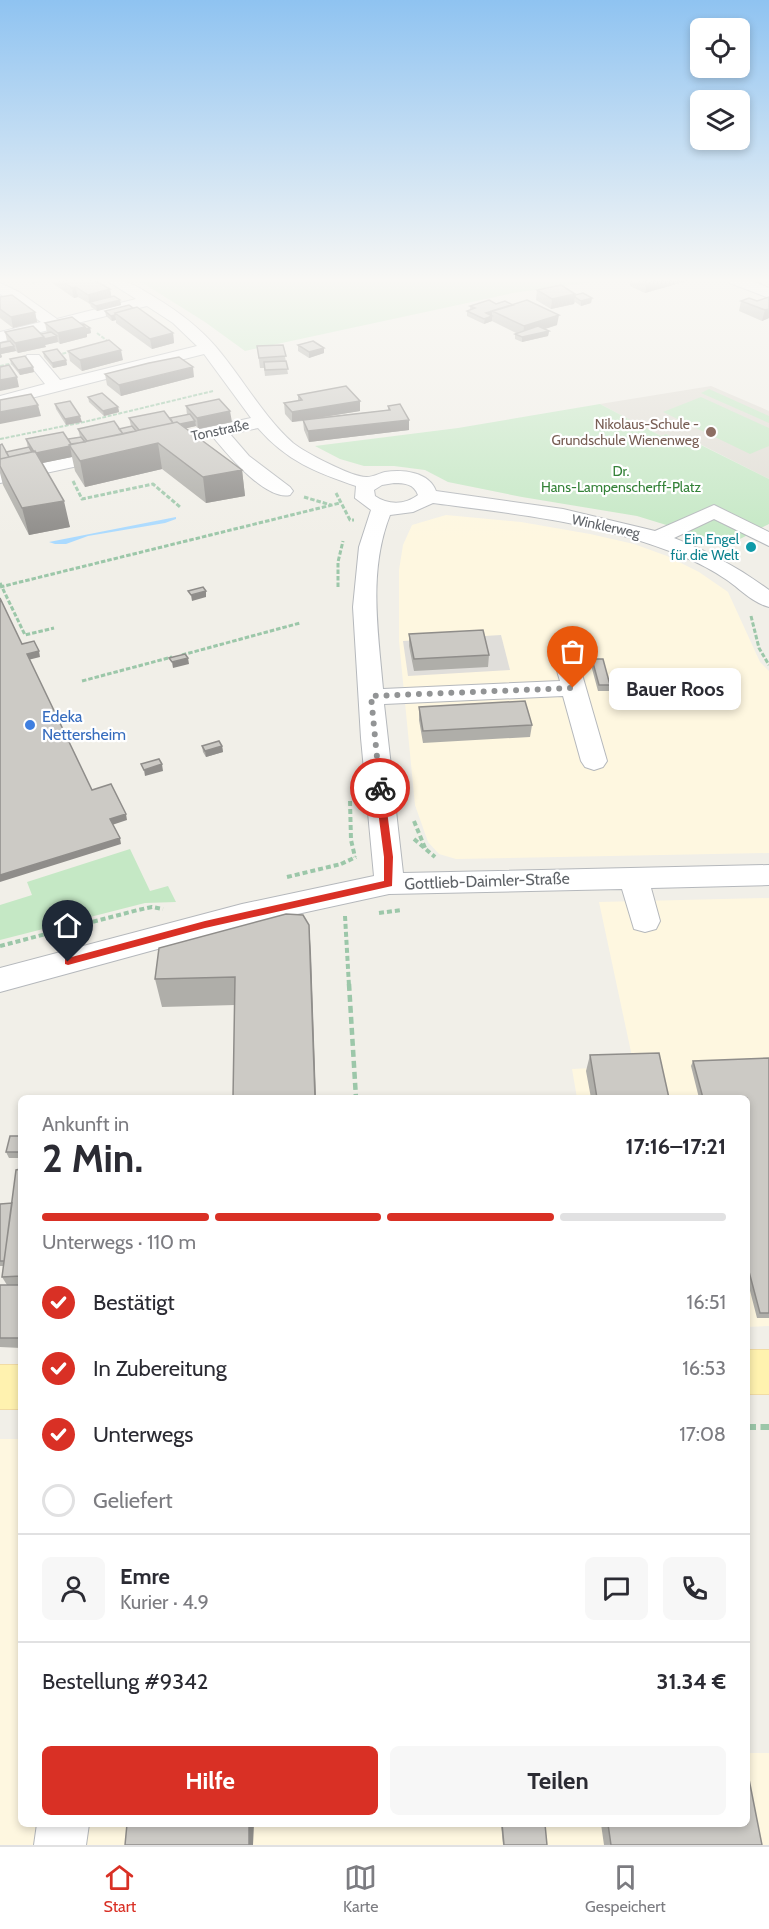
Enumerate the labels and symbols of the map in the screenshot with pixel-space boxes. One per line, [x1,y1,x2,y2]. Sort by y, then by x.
street label: Tonstraße [189,415,251,445]
place label: Nikolaus-Schule - Grundschule Wienenweg [551,415,700,449]
marker: Nikolaus-Schule - Grundschule Wienenweg [704,425,718,439]
park label: Dr. Hans-Lampenscherff-Platz [541,462,701,496]
street label: Winklerweg [570,510,643,542]
place label: Ein Engel für die Welt [671,530,740,564]
marker: Ein Engel für die Welt [744,540,758,554]
pin [547,626,598,688]
callout: Bauer Roos [609,667,741,709]
place label: Edeka Nettersheim [42,707,126,744]
marker: Edeka Nettersheim [23,718,37,732]
courier [350,758,410,818]
street label: Gottlieb-Daimler-Straße [404,869,570,893]
pin [42,900,93,962]

